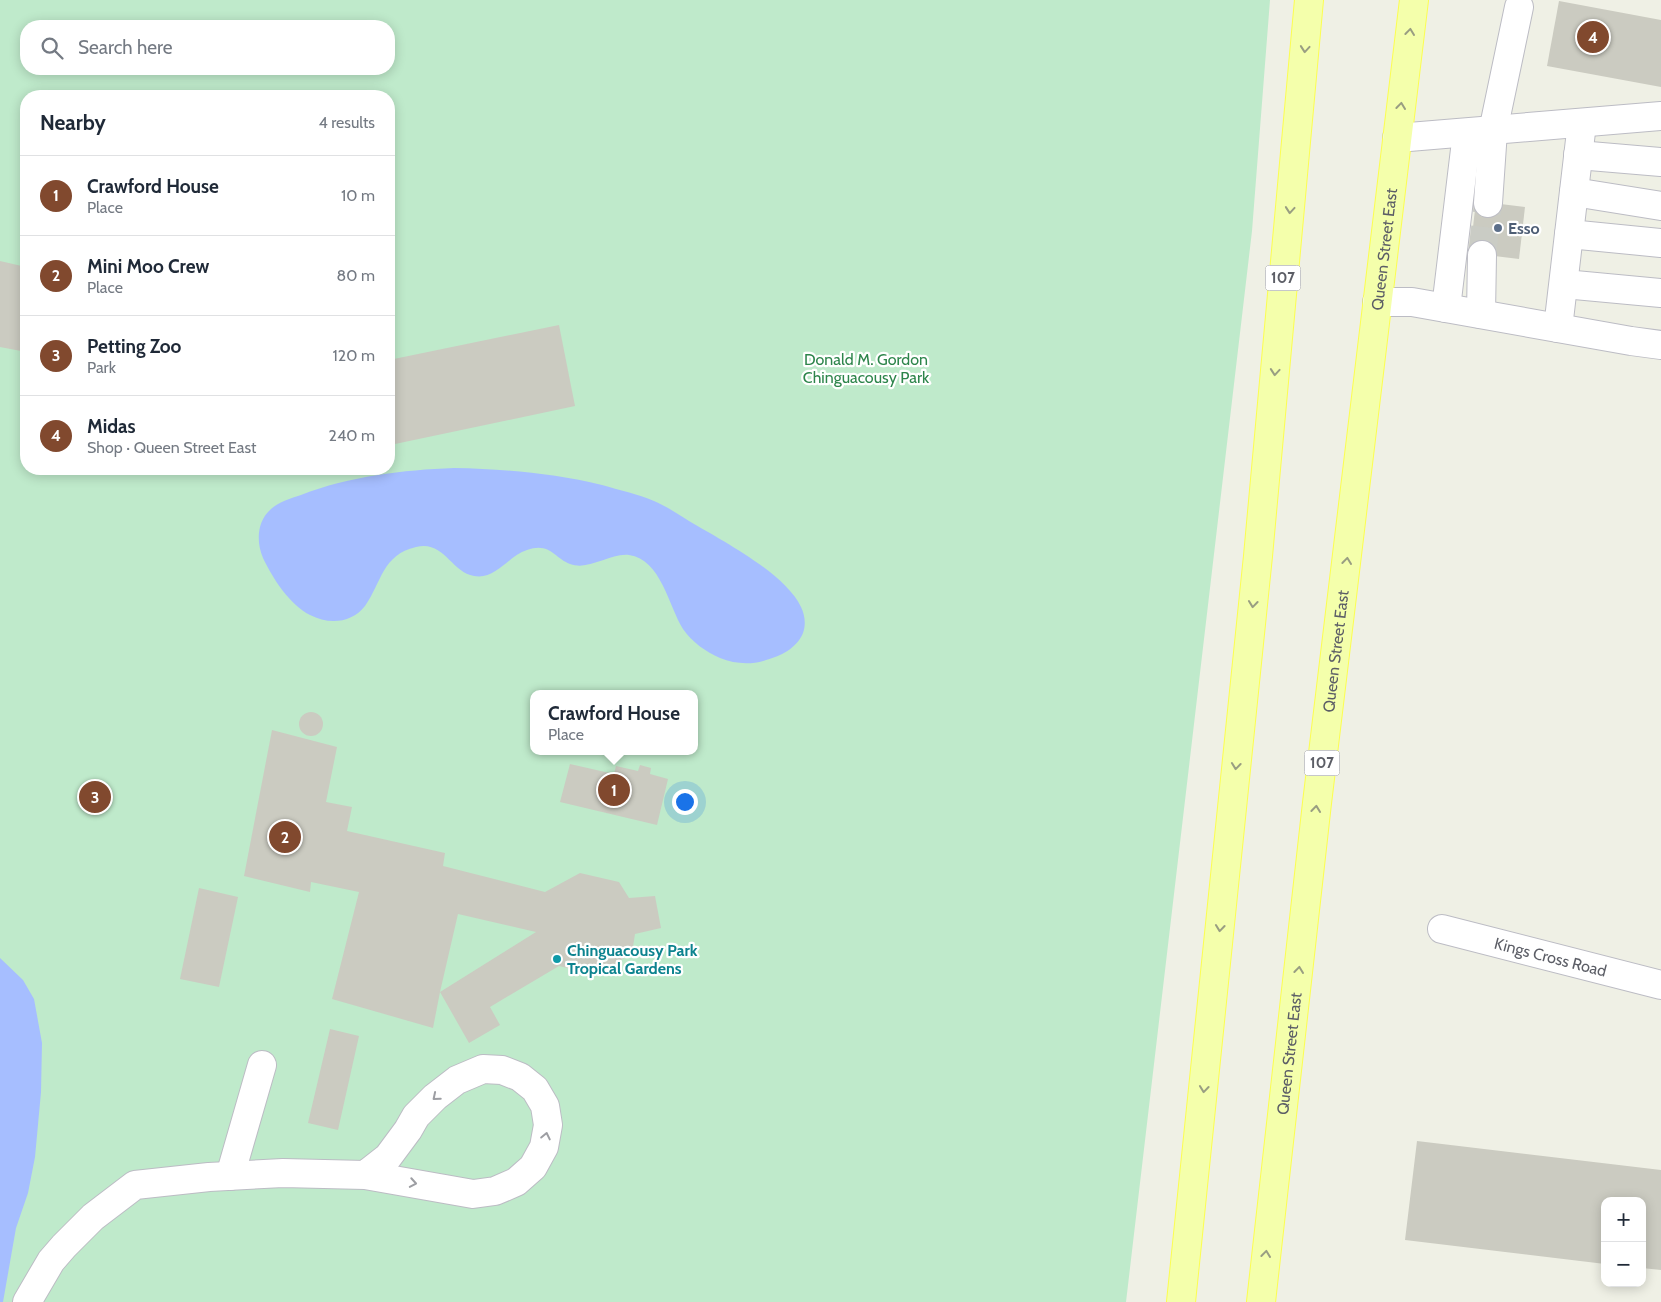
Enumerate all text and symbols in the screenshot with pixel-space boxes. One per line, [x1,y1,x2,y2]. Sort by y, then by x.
pin: 4 [1577,18,1609,56]
search box [20,20,395,75]
one-way arrow [1404,28,1415,36]
icon: search [38,34,66,62]
text: Search here [78,36,172,59]
one-way arrow [1299,45,1310,53]
one-way arrow [1395,102,1406,110]
text: Nearby [40,110,106,135]
text: 4 results [318,113,375,132]
text: Crawford House [87,175,219,198]
text: 1 [53,186,59,205]
text: 10 m [341,186,375,205]
street label: Queen Street East [1368,186,1401,311]
text: Place [87,198,123,217]
one-way arrow [1284,207,1295,215]
place label: Esso [1508,219,1540,238]
marker: Esso [1492,222,1504,234]
text: Mini Moo Crew [87,255,209,278]
text: 2 [52,266,60,285]
text: 80 m [337,266,375,285]
road number: 107 [1266,266,1300,290]
text: Place [87,278,123,297]
text: Petting Zoo [87,335,181,358]
text: 3 [52,346,60,365]
text: 120 m [333,346,375,365]
park label: Donald M. Gordon Chinguacousy Park [803,350,930,387]
text: Park [87,358,116,377]
one-way arrow [1269,368,1280,376]
text: Midas [87,415,136,438]
text: 4 [51,426,61,445]
text: 240 m [329,426,375,445]
text: Shop · Queen Street East [87,438,256,457]
one-way arrow [1341,556,1352,564]
street label: Queen Street East [1319,589,1353,713]
one-way arrow [1248,601,1259,609]
popup [530,690,698,755]
text: Crawford House [548,702,680,725]
text: Place [548,725,584,744]
road number: 107 [1304,750,1340,776]
one-way arrow [1231,762,1242,770]
pin: 1 [598,771,630,809]
pin: 3 [79,778,111,816]
your location [672,789,698,815]
one-way arrow [1311,805,1322,813]
pin: 2 [269,818,301,856]
one-way arrow [1215,924,1226,932]
street label: Kings Cross Road [1492,934,1608,981]
place label: Chinguacousy Park Tropical Gardens [567,941,698,978]
marker: Chinguacousy Park Tropical Gardens [551,953,563,965]
one-way arrow [1293,966,1304,974]
street label: Queen Street East [1273,991,1306,1116]
one-way arrow [1198,1086,1209,1094]
one-way arrow [433,1091,442,1100]
one-way arrow [540,1131,551,1140]
one-way arrow [409,1178,418,1188]
map controls [1601,1197,1646,1287]
button: + [1601,1197,1646,1242]
button: − [1601,1242,1646,1287]
one-way arrow [1260,1249,1271,1257]

